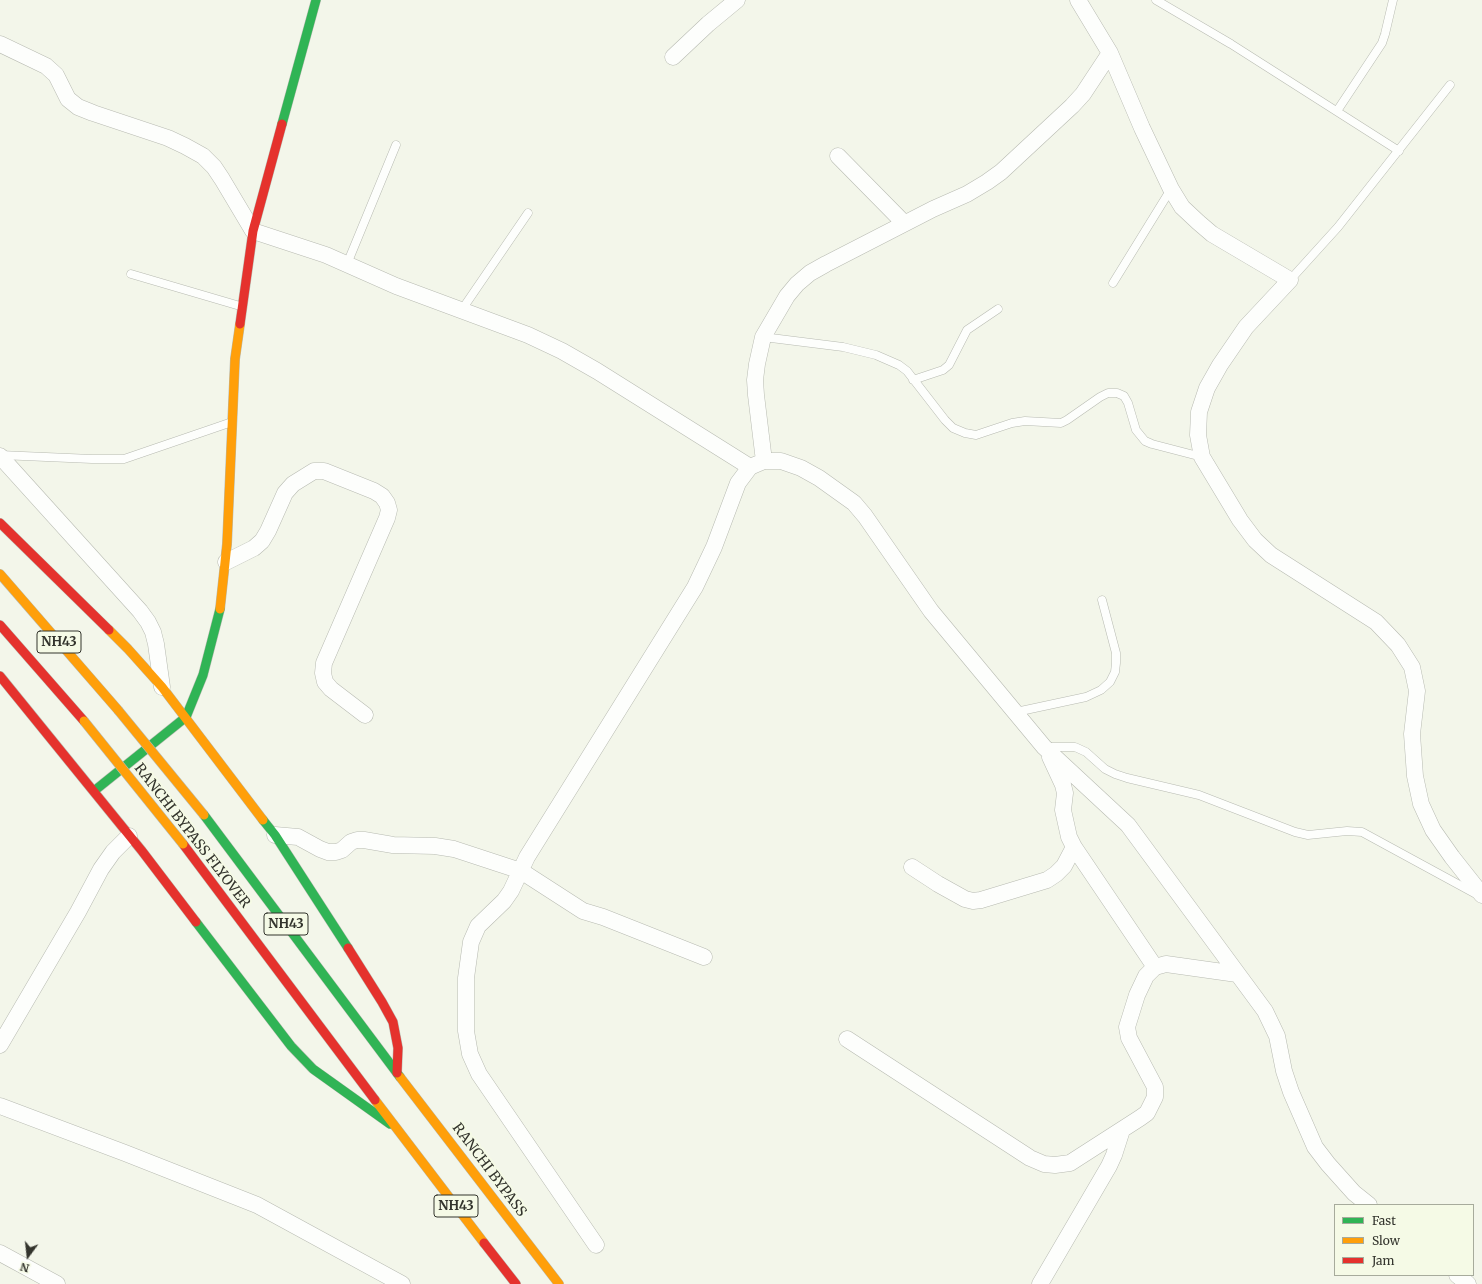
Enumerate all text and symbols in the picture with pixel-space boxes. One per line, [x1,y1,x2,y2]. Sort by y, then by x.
road number: NH43 [37,631,81,653]
street label: RANCHI BYPASS FLYOVER [130,760,254,912]
road number: NH43 [264,913,308,935]
street label: RANCHI BYPASS [448,1120,530,1220]
road number: NH43 [434,1195,478,1217]
legend [1334,1204,1474,1276]
text: Fast [1372,1213,1396,1228]
text: Slow [1372,1233,1400,1248]
north arrow [8,1236,48,1276]
text: Jam [1372,1253,1394,1268]
text: N [19,1260,31,1275]

